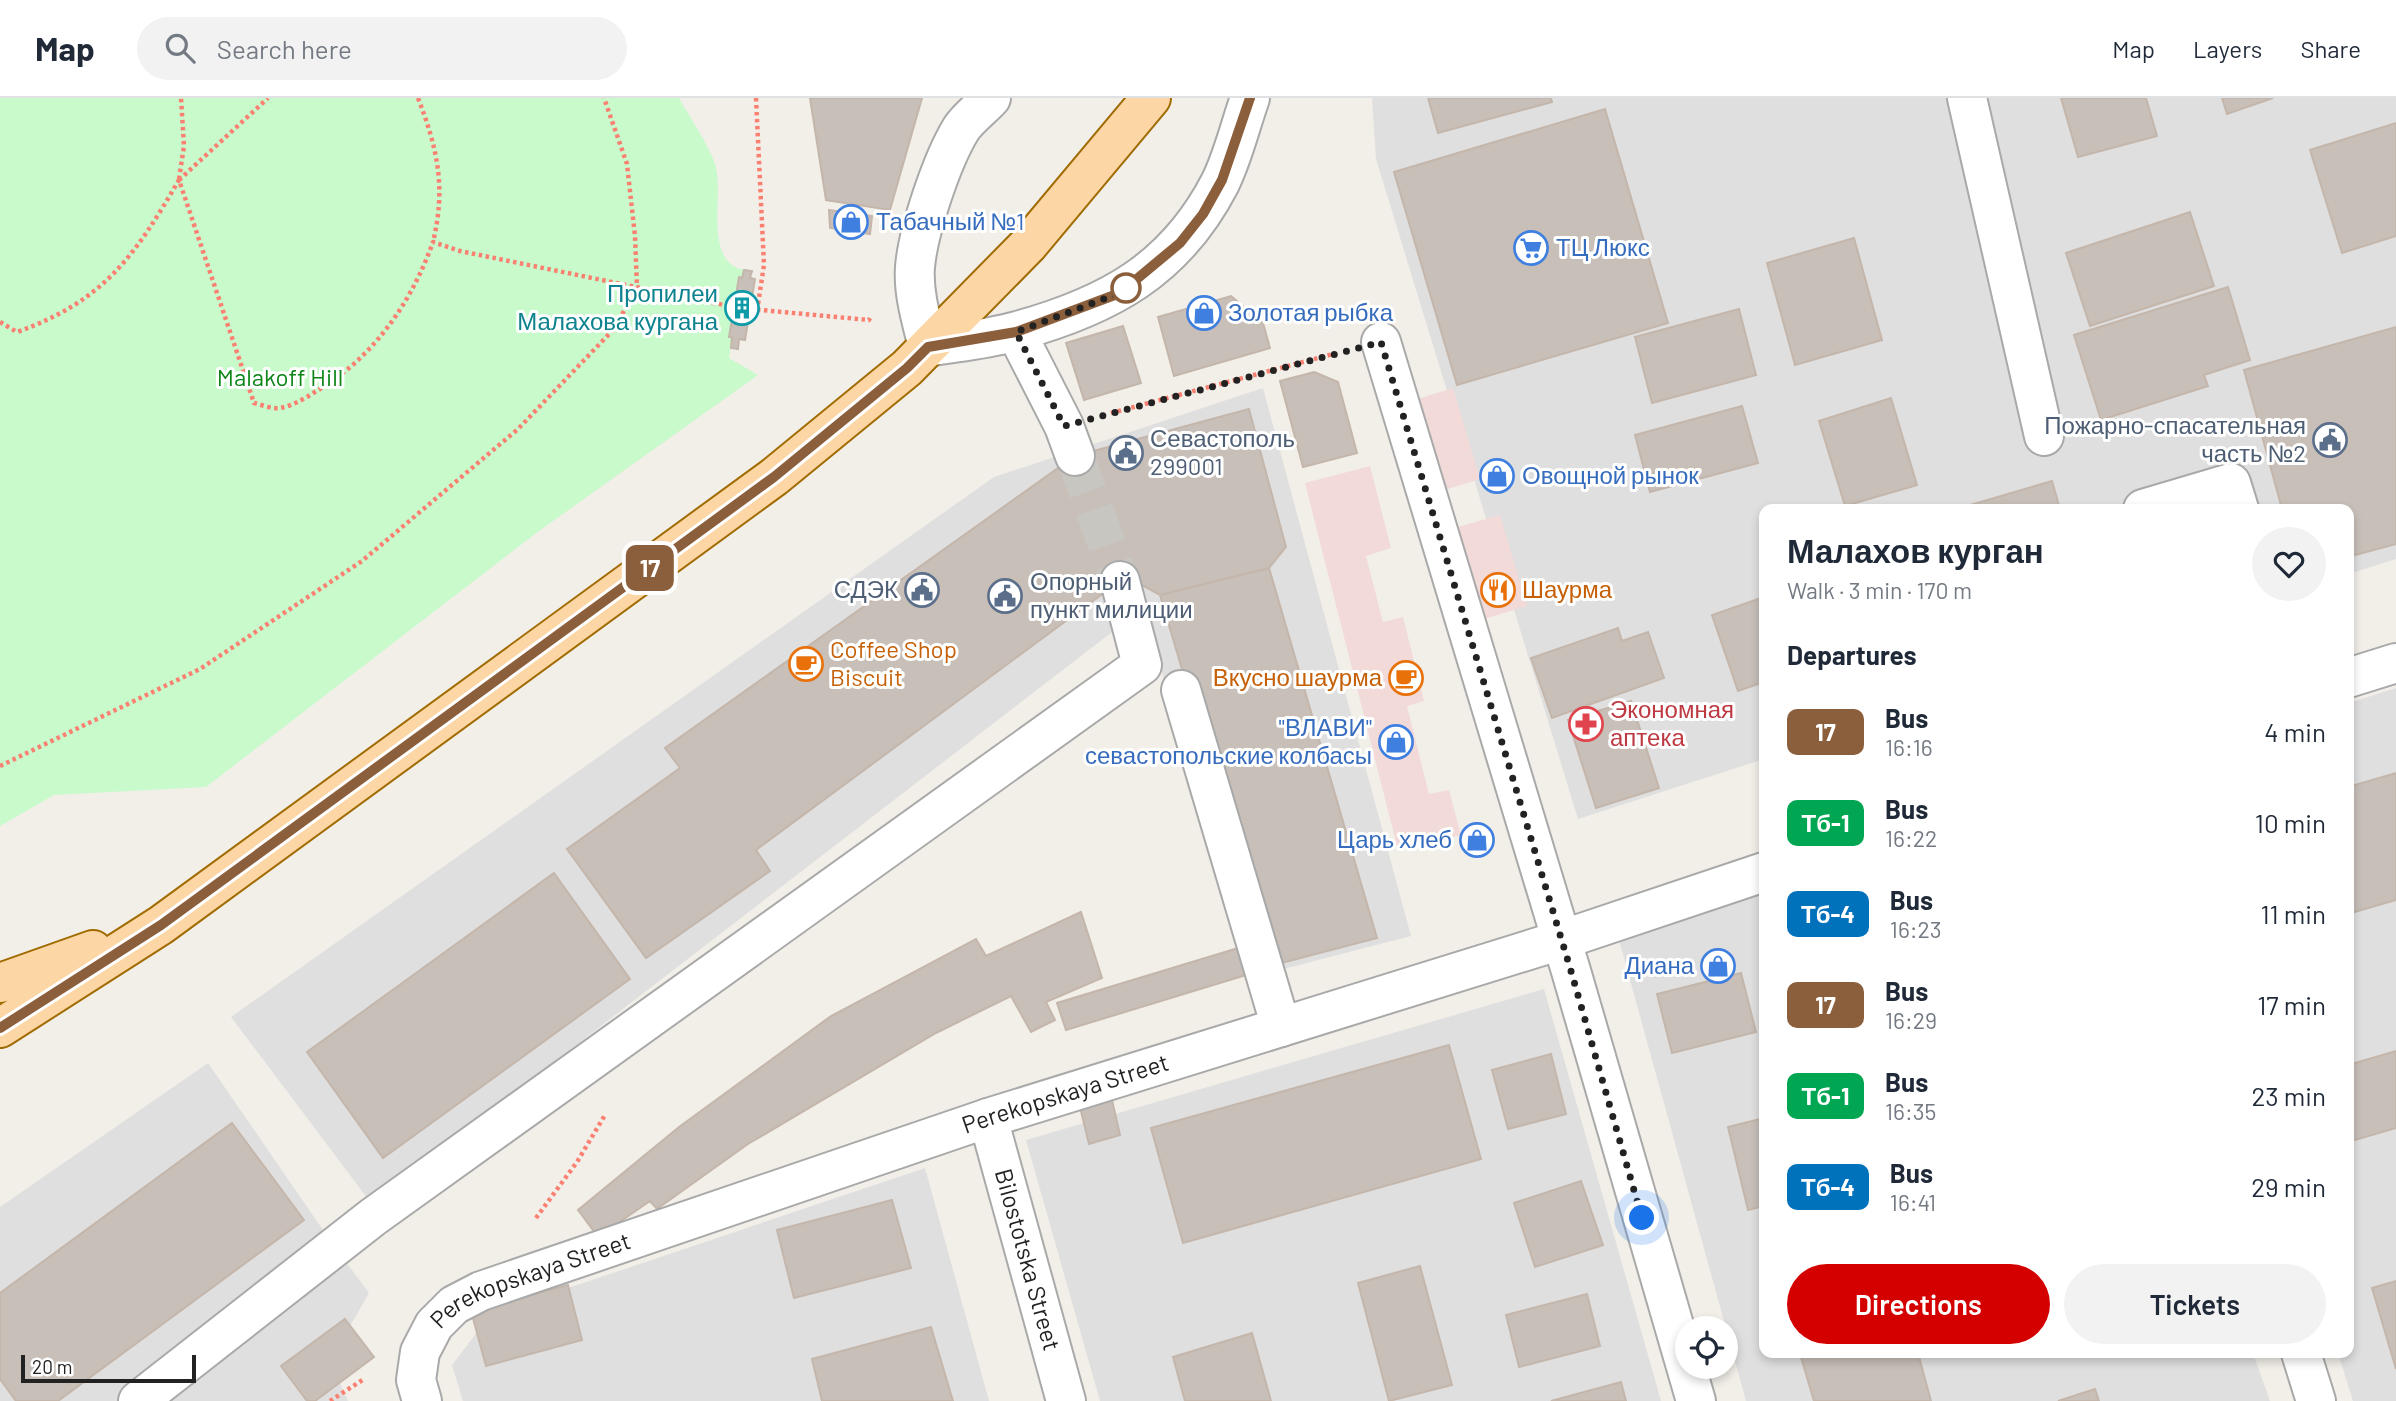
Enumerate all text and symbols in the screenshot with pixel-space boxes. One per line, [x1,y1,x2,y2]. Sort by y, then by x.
search box [137,17,627,80]
text: Map [35,28,95,68]
icon: search [161,29,199,67]
text: Search here [217,33,352,64]
text: Map [2112,34,2155,63]
text: Layers [2193,34,2262,63]
text: Share [2300,34,2361,63]
shop icon: Табачный №1 [832,203,870,241]
place label: Табачный №1 [876,206,1024,235]
supermarket icon: ТЦ Люкс [1512,229,1550,267]
place label: ТЦ Люкс [1556,232,1650,261]
unlabelled marker [1111,273,1141,303]
place label: Пропилеи Малахова кургана [517,278,719,335]
building icon: Пропилеи Малахова кургана [723,289,761,327]
shop icon: Золотая рыбка [1185,294,1223,332]
place label: Золотая рыбка [1228,297,1394,326]
park label: Malakoff Hill [217,362,343,391]
place label: Пожарно-спасательная часть №2 [2044,410,2306,467]
public building icon: Пожарно-спасательная часть №2 [2311,421,2349,459]
place label: Севастополь 299001 [1150,423,1295,480]
public building icon: Севастополь 299001 [1107,434,1145,472]
shop icon: Овощной рынок [1478,457,1516,495]
place label: Овощной рынок [1522,460,1699,489]
button: heart [2252,527,2326,601]
text: Малахов курган [1787,530,2044,570]
line badge: 17 [618,545,682,591]
text: 17 [640,553,660,582]
place label: Опорный пункт милиции [1030,566,1193,623]
public building icon: СДЭК [903,571,941,609]
restaurant icon: Шаурма [1479,571,1517,609]
place label: СДЭК [834,574,898,603]
place label: Шаурма [1522,574,1613,603]
text: Walk · 3 min · 170 m [1787,576,1972,604]
public building icon: Опорный пункт милиции [986,577,1024,615]
place label: Coffee Shop Biscuit [830,634,957,691]
text: Departures [1787,639,1917,670]
cafe icon: Coffee Shop Biscuit [787,645,825,683]
cafe icon: Вкусно шаурма [1387,659,1425,697]
place label: Вкусно шаурма [1213,662,1383,691]
place label: Экономная аптека [1610,694,1734,751]
text: Bus [1885,702,1928,733]
pharmacy icon: Экономная аптека [1567,705,1605,743]
place label: "ВЛАВИ" севастопольские колбасы [1085,712,1372,769]
text: 4 min [2264,716,2326,747]
text: 17 [1815,717,1836,746]
shop icon: "ВЛАВИ" севастопольские колбасы [1377,723,1415,761]
text: 16:16 [1885,733,1933,761]
text: Bus [1885,793,1928,824]
text: 10 min [2255,807,2326,838]
text: Тб-1 [1802,808,1849,837]
shop icon: Царь хлеб [1458,821,1496,859]
place label: Царь хлеб [1337,824,1452,853]
text: 16:22 [1885,824,1937,852]
text: Bus [1890,884,1933,915]
text: 11 min [2260,898,2326,929]
text: Тб-4 [1801,899,1855,928]
text: 16:23 [1890,915,1942,943]
shop icon: Диана [1699,947,1737,985]
place label: Диана [1624,950,1695,979]
text: Bus [1885,975,1928,1006]
text: 17 min [2257,989,2326,1020]
text: 17 [1815,990,1836,1019]
text: 16:29 [1885,1006,1937,1034]
street label: Perekopskaya Street [958,1047,1172,1139]
text: Bus [1885,1066,1928,1097]
text: 23 min [2251,1080,2326,1111]
text: Тб-1 [1802,1081,1849,1110]
text: 16:35 [1885,1097,1936,1125]
text: Bus [1890,1157,1933,1188]
street label: Bilostotska Street [990,1165,1067,1354]
text: 29 min [2251,1171,2326,1202]
text: Тб-4 [1801,1172,1855,1201]
text: 16:41 [1890,1188,1936,1216]
your location [1624,1200,1659,1235]
street label: Perekopskaya Street [423,1225,634,1333]
button: Directions [1787,1264,2050,1344]
button: Tickets [2064,1264,2326,1344]
map controls [1675,1316,1738,1379]
button: locate [1675,1316,1738,1379]
scale bar [21,1352,196,1384]
text: 20 m [32,1355,72,1378]

